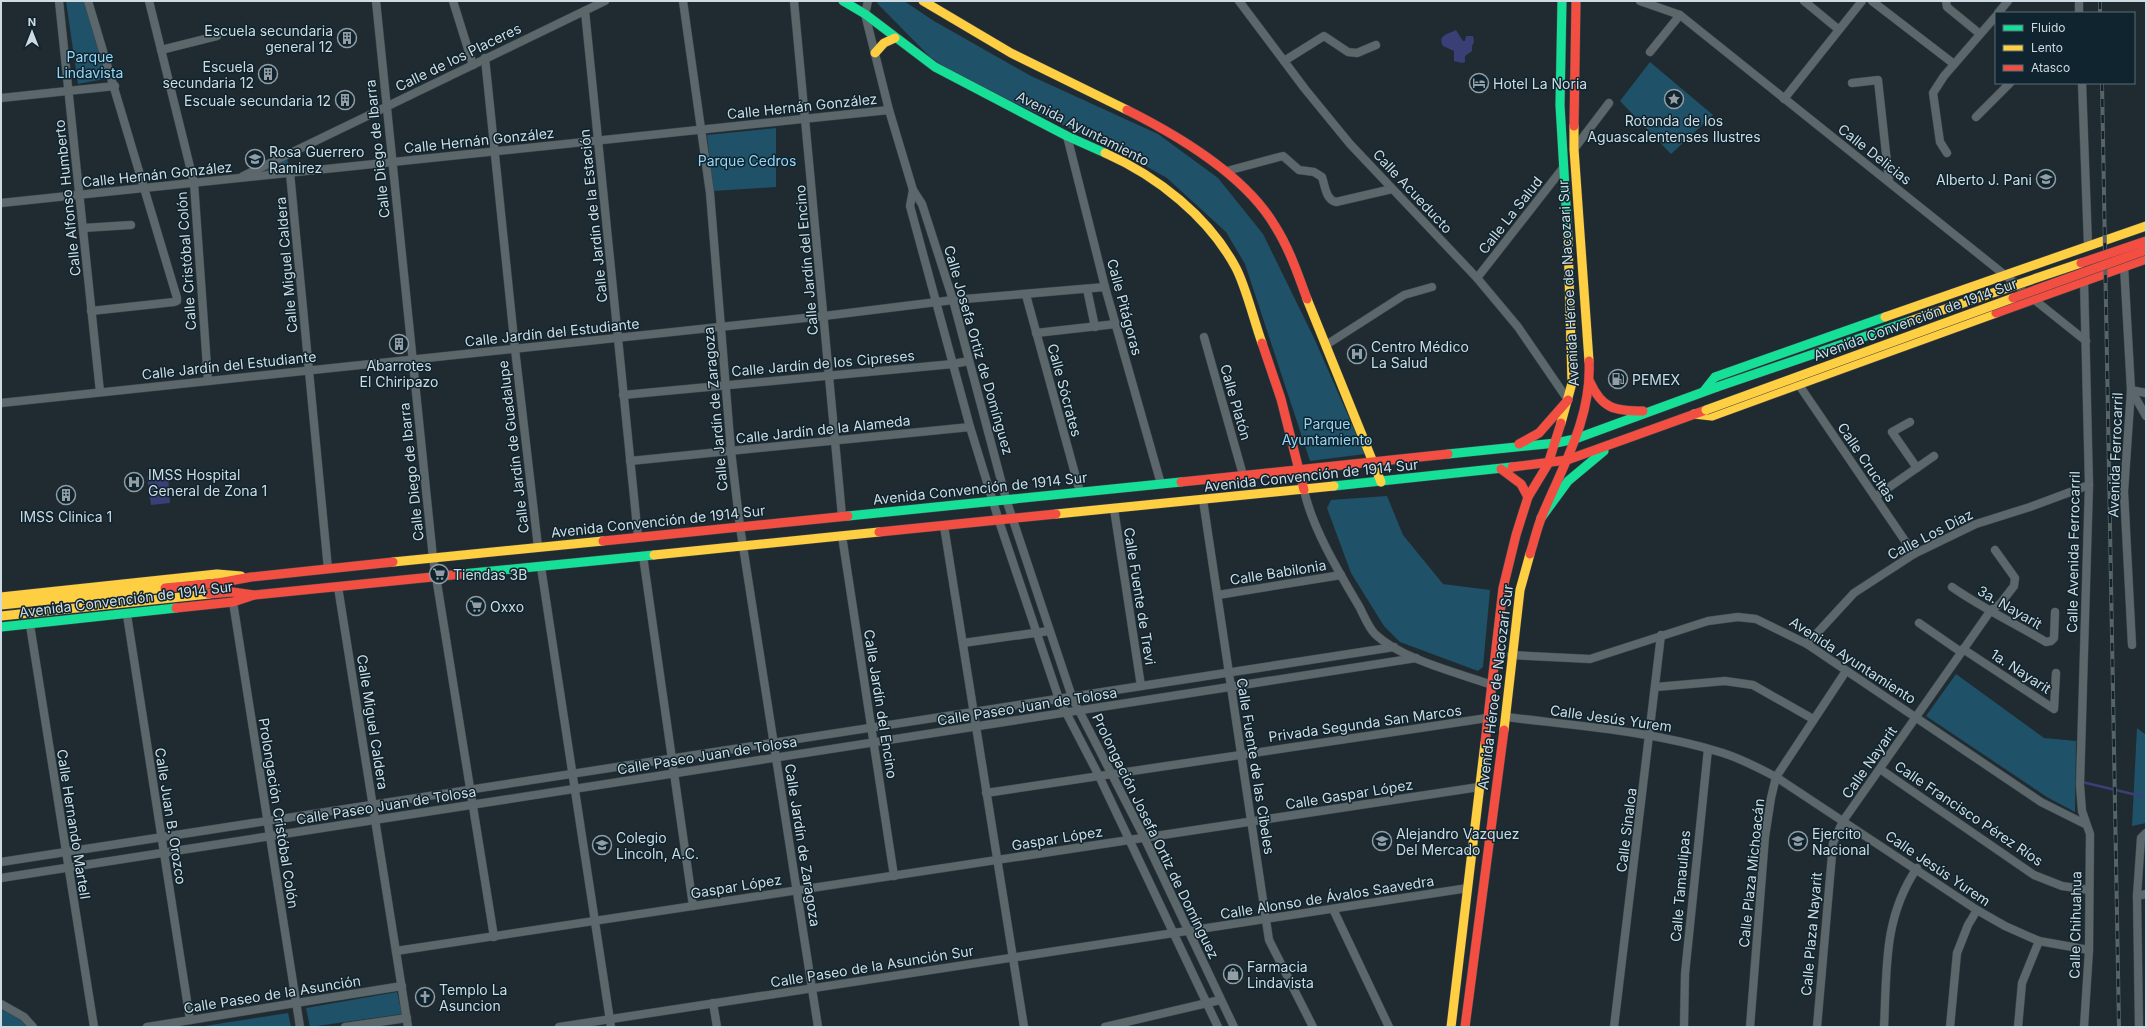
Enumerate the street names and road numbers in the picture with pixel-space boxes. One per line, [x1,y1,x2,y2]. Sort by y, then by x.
street label: Calle de los Placeres [392,19,524,95]
street label: Calle Diego de Ibarra [361,79,393,219]
street label: Avenida Ayuntamiento [1014,87,1152,169]
street label: Calle Hernán González [726,90,878,122]
street label: Calle Alfonso Humberto [50,119,84,277]
street label: Calle Delicias [1835,120,1915,188]
street label: Calle Hernán González [403,124,555,156]
street label: Calle Jardín de la Estación [575,128,611,304]
street label: Calle Acueducto [1370,145,1456,237]
street label: Calle Hernán González [81,158,233,190]
street label: Calle La Salud [1474,173,1546,257]
street label: Avenida Héroe de Nacozari Sur [1554,179,1582,387]
street label: Calle Jardín del Encino [791,184,821,336]
street label: Calle Cristóbal Colón [173,191,199,331]
street label: Calle Miguel Caldera [272,196,300,334]
street label: Calle Josefa Ortiz de Domínguez [941,243,1017,457]
street label: Calle Pitágoras [1104,257,1146,357]
street label: Avenida Convención de 1914 Sur [1811,274,2019,364]
street label: Calle Jardín del Estudiante [464,314,640,350]
street label: Calle Jardín de Zaragoza [699,326,731,492]
street label: Calle Sócrates [1044,342,1086,438]
street label: Calle Jardín del Estudiante [141,347,317,383]
street label: Calle Jardín de los Cipreses [731,347,915,379]
street label: Calle Jardín de Guadalupe [494,360,532,534]
street label: Calle Platón [1217,362,1255,442]
street label: Avenida Ferrocarril [2104,392,2126,518]
street label: Calle Diego de Ibarra [395,402,427,542]
street label: Calle Jardín de la Alameda [735,411,911,447]
street label: Calle Crucitas [1834,419,1900,505]
street label: Avenida Convención de 1914 Sur [1203,455,1419,495]
street label: Avenida Convención de 1914 Sur [872,468,1088,508]
street label: Calle Avenida Ferrocarril [2063,471,2083,633]
street label: Avenida Convención de 1914 Sur [550,501,766,541]
street label: Calle Los Díaz [1884,505,1976,563]
street label: Calle Fuente de Trevi [1121,526,1159,666]
street label: Calle Babilonia [1229,556,1327,588]
street label: Avenida Convención de 1914 Sur [18,577,234,621]
street label: 3a. Nayarit [1975,582,2046,633]
street label: Avenida Héroe de Nacozari Sur [1474,583,1516,791]
street label: Avenida Ayuntamiento [1787,613,1919,707]
street label: Calle Jardín del Encino [861,628,901,780]
street label: 1a. Nayarit [1987,645,2055,697]
street label: Calle Miguel Caldera [354,653,392,791]
street label: Calle Fuente de las Cibeles [1234,676,1278,856]
street label: Calle Paseo Juan de Tolosa [936,683,1118,729]
street label: Privada Segunda San Marcos [1267,701,1463,745]
street label: Calle Jesús Yurem [1549,701,1673,735]
street label: Prolongación Josefa Ortiz de Domínguez [1089,710,1223,962]
street label: Prolongación Cristóbal Colón [256,716,302,910]
street label: Calle Nayarit [1838,722,1900,801]
street label: Calle Paseo Juan de Tolosa [616,732,798,778]
street label: Calle Juan B. Orozco [152,746,190,886]
street label: Calle Hernando Martell [54,748,94,900]
street label: Calle Francisco Pérez Ríos [1892,757,2046,869]
street label: Calle Jardín de Zaragoza [782,762,824,928]
street label: Calle Gaspar López [1284,776,1414,812]
street label: Calle Paseo Juan de Tolosa [295,782,477,828]
street label: Calle Sinaloa [1612,787,1640,873]
street label: Calle Plaza Michoacán [1735,798,1767,948]
street label: Gaspar López [1010,822,1104,854]
street label: Calle Jesús Yurem [1882,827,1994,909]
street label: Calle Tamaulipas [1667,829,1693,943]
street label: Gaspar López [689,870,783,902]
street label: Calle Plaza Nayarit [1797,871,1825,997]
street label: Calle Chihuahua [2066,871,2084,979]
street label: Calle Alonso de Ávalos Saavedra [1219,872,1435,922]
street label: Calle Paseo de la Asunción Sur [769,942,975,990]
street label: Calle Paseo de la Asunción [182,972,362,1016]

